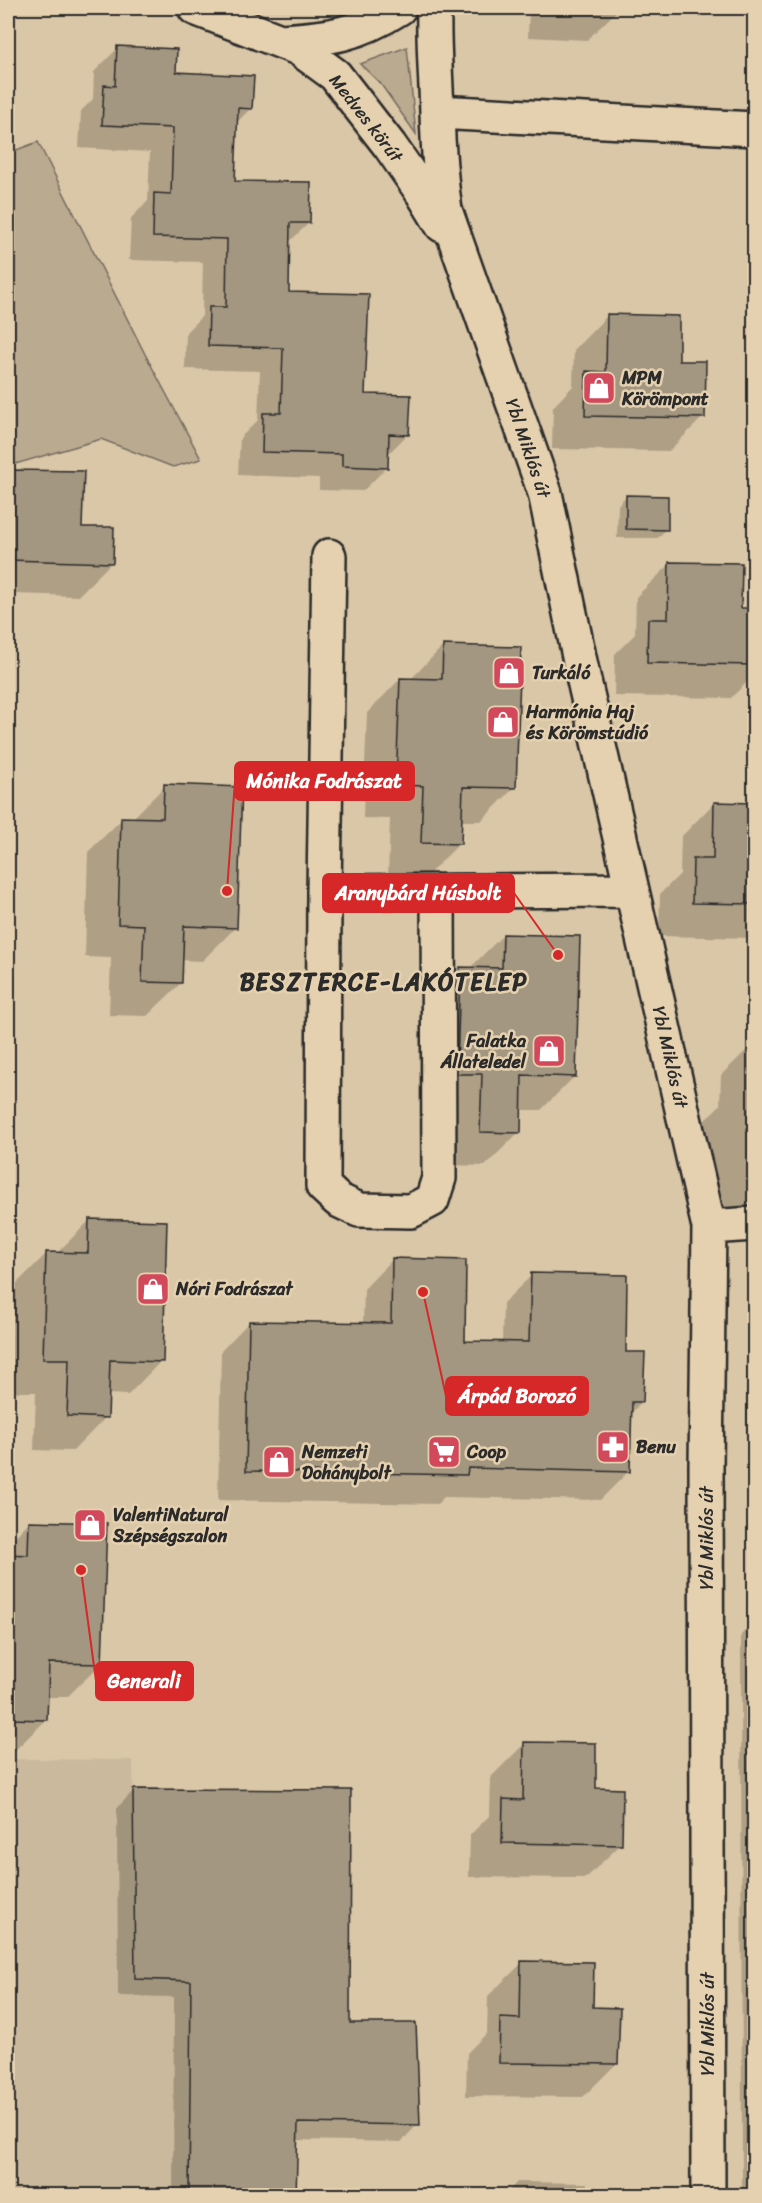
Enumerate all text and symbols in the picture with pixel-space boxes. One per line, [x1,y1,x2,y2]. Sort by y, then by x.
street label: Medves körút [321,66,412,170]
place label: MPM Körömpont [621,362,709,415]
shop icon: MPM Körömpont [581,370,617,406]
street label: Ybl Miklós út [496,394,560,503]
shop icon: Turkáló [491,655,527,691]
place label: Turkáló [532,657,591,689]
place label: Harmónia Haj és Körömstúdió [525,696,649,749]
shop icon: Harmónia Haj és Körömstúdió [485,704,521,740]
callout: Mónika Fodrászat [235,762,414,800]
text: Mónika Fodrászat [245,764,402,799]
callout: Aranybárd Húsbolt [323,874,514,912]
text: Aranybárd Húsbolt [334,876,502,911]
district label: BESZTERCE-LAKÓTELEP [240,961,528,1003]
street label: Ybl Miklós út [643,1003,697,1112]
place label: Falatka Állateledel [440,1025,527,1078]
shop icon: Falatka Állateledel [531,1033,567,1069]
shop icon: Nóri Fodrászat [135,1271,171,1307]
place label: Nóri Fodrászat [175,1273,294,1305]
callout: Árpád Borozó [446,1377,588,1415]
text: Árpád Borozó [457,1379,577,1414]
pharmacy icon: Benu [595,1429,631,1465]
place label: Benu [636,1431,676,1463]
supermarket icon: Coop [426,1434,462,1470]
place label: Nemzeti Dohánybolt [301,1436,392,1489]
place label: Coop [466,1436,507,1468]
shop icon: Nemzeti Dohánybolt [261,1444,297,1480]
street label: Ybl Miklós út [691,1485,723,1590]
place label: ValentiNatural Szépségszalon [112,1499,229,1552]
shop icon: ValentiNatural Szépségszalon [72,1507,108,1543]
callout: Generali [96,1662,193,1700]
text: Generali [106,1664,182,1699]
street label: Ybl Miklós út [692,1971,724,2076]

